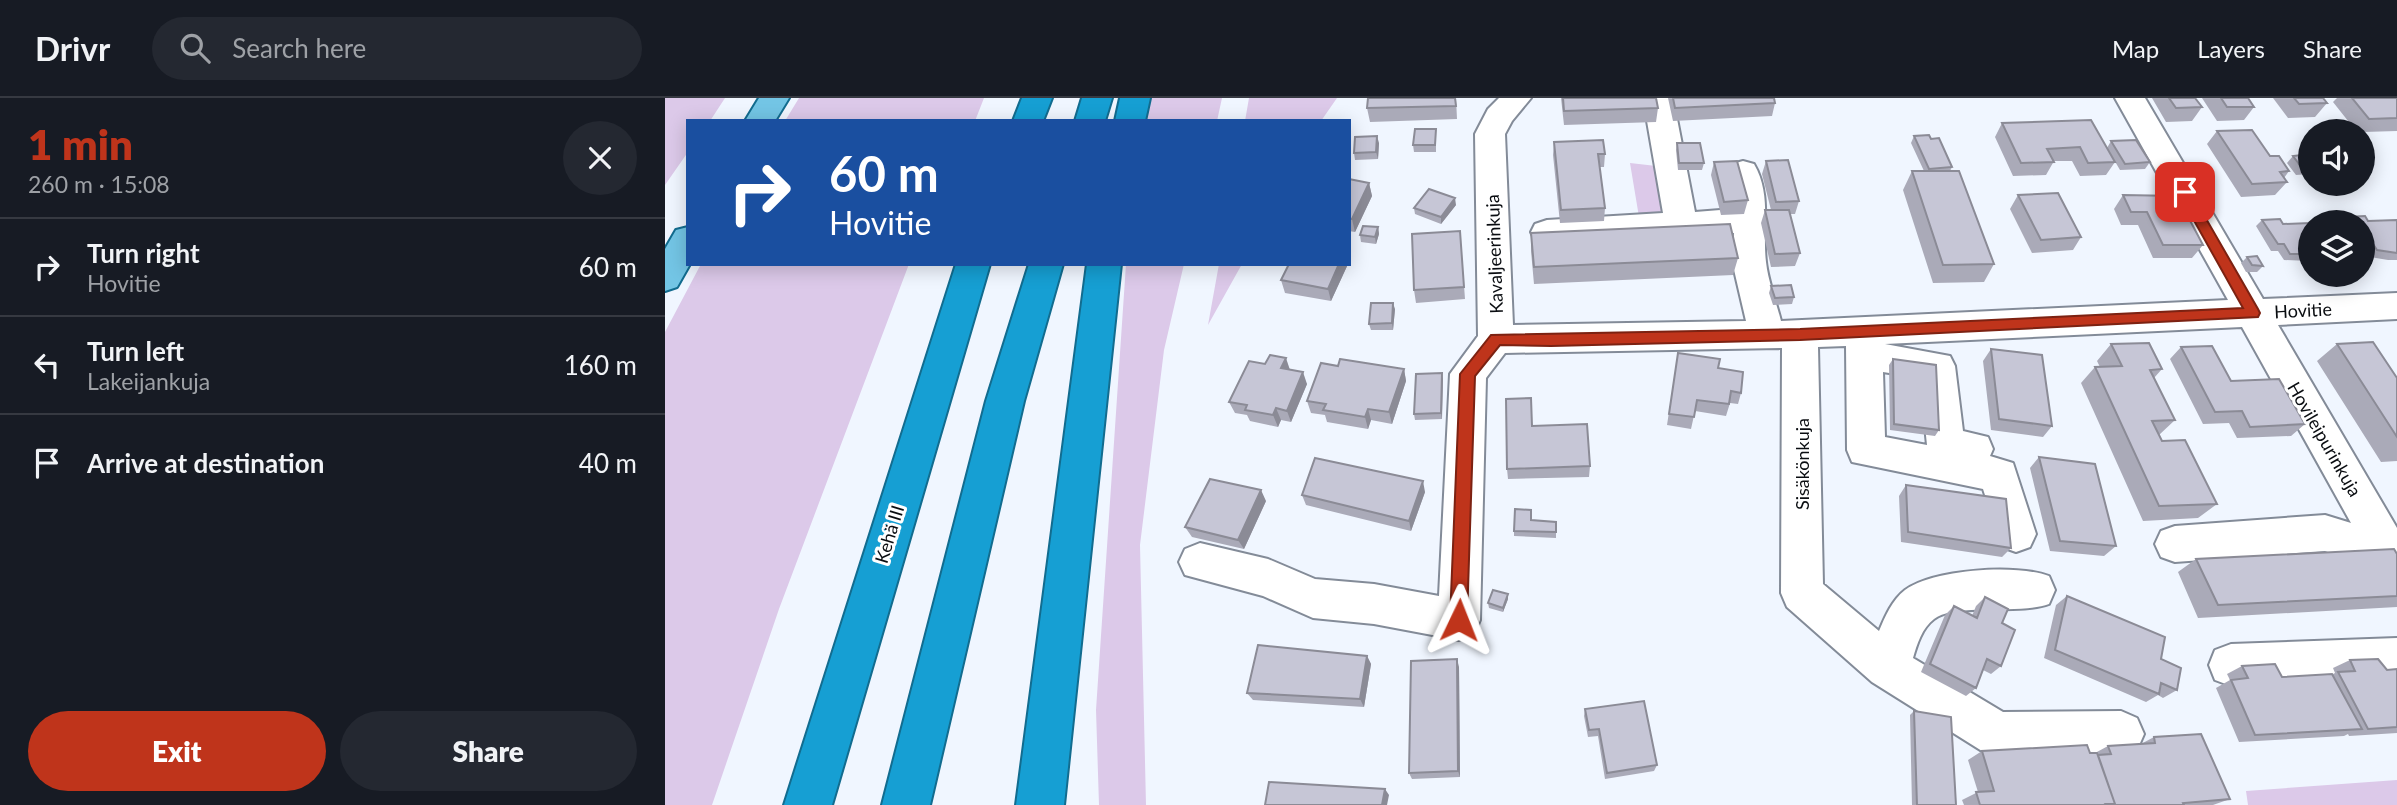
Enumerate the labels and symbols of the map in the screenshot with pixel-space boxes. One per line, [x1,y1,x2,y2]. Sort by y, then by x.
pin [2155,162,2215,222]
street label: Kavaljeerinkuja [1481,194,1507,314]
street label: Hovitie [2274,298,2332,322]
street label: Hovileipurinkuja [2283,378,2367,500]
street label: Sisäkönkuja [1791,418,1813,510]
street label: Kehä III [870,502,908,566]
position arrow [1422,583,1496,657]

